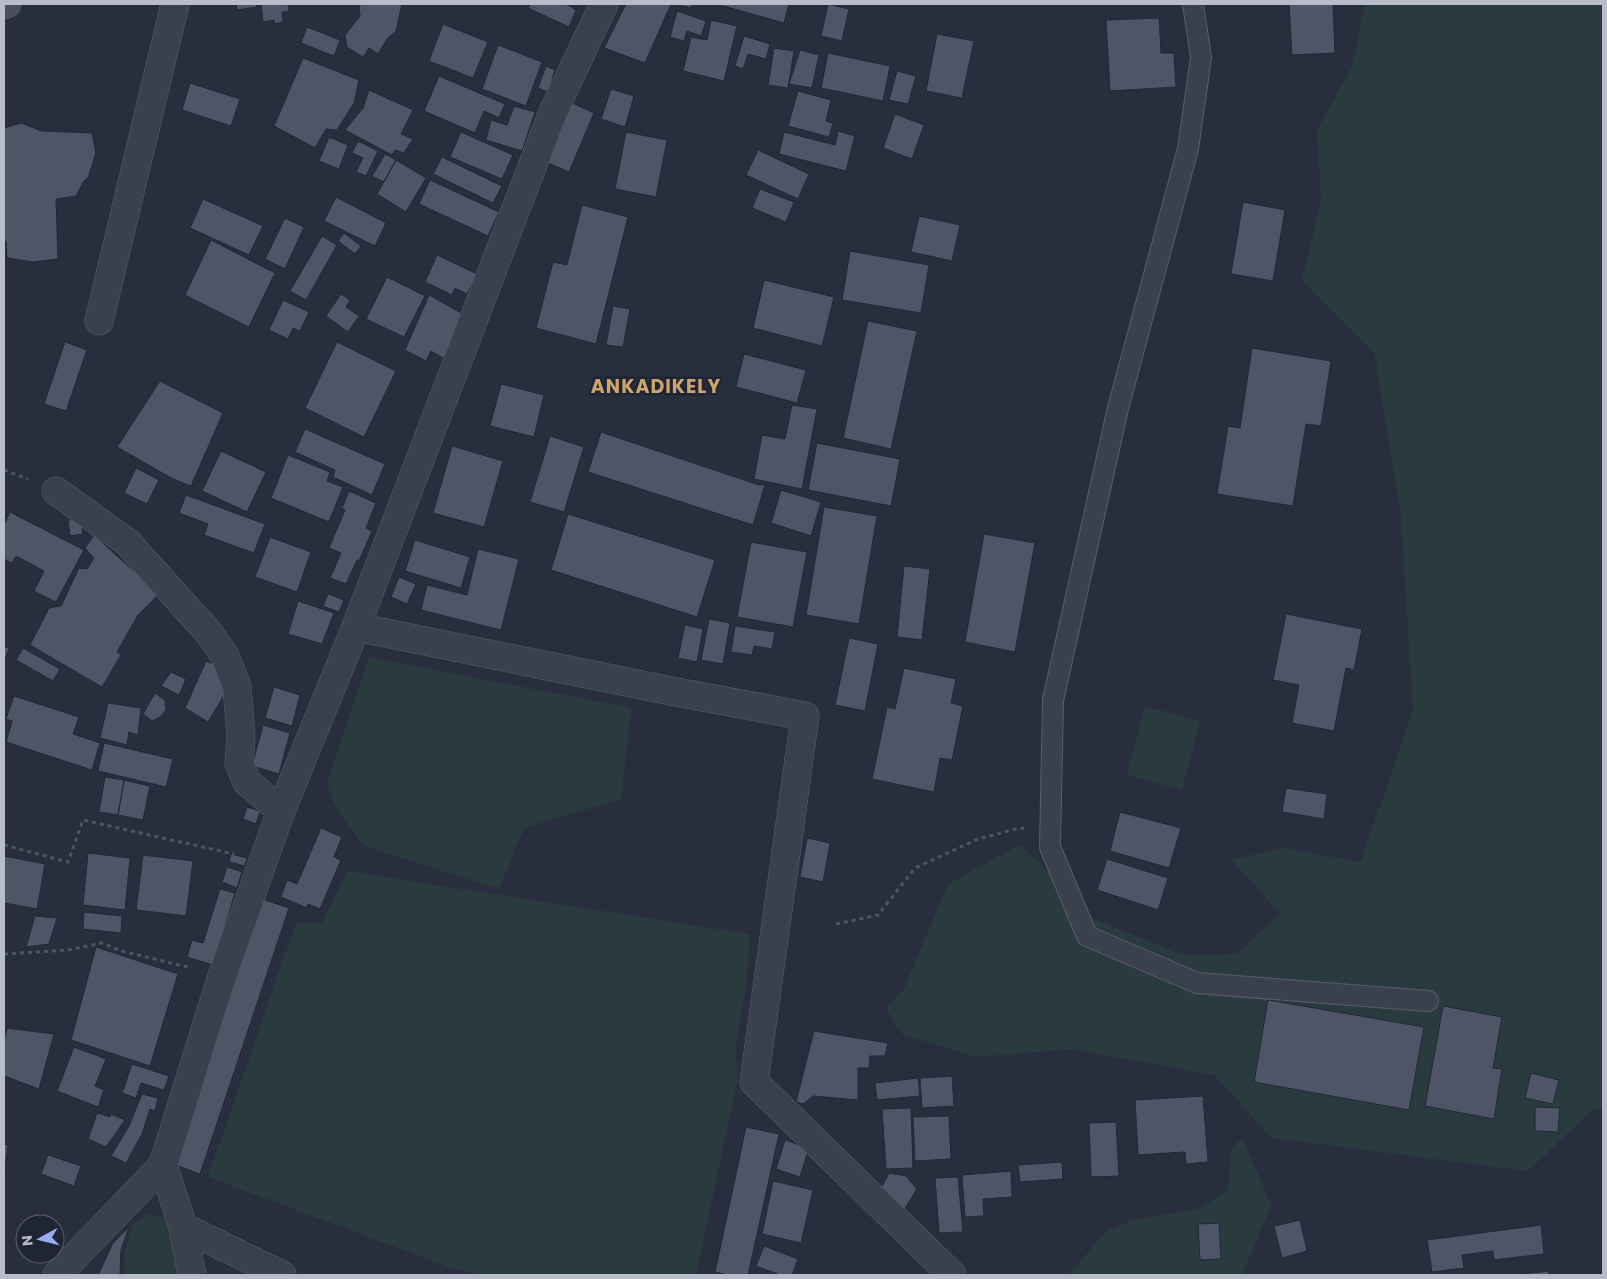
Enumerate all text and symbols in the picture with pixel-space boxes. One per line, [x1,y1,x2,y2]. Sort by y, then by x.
district label: ANKADIKELY [591,373,721,400]
north arrow [15,1214,65,1264]
text: N [17,1234,38,1247]

